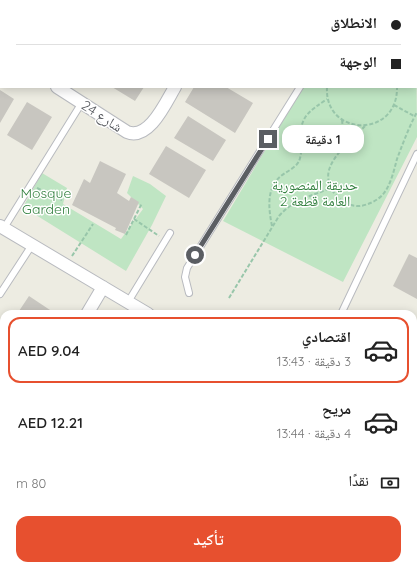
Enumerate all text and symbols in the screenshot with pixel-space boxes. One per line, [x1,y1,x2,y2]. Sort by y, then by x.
text: الانطلاق [331,13,377,32]
text: الوجهة [339,52,377,71]
street label: شارع 24 [78,96,126,137]
callout: 1 دقيقة [282,125,364,153]
route end [259,130,277,148]
text: 1 دقيقة [305,131,341,147]
park label: حديقة المنصورية العامة قطعة 2 [272,176,358,210]
park label: Mosque Garden [21,184,72,218]
route start [186,246,204,264]
text: اقتصادي [302,327,351,346]
icon: car [363,332,399,368]
text: AED 9.04 [18,341,80,360]
text: 3 دقيقة · 13:43 [277,353,351,369]
text: مريح [322,399,351,418]
icon: car [363,404,399,440]
text: AED 12.21 [18,413,83,432]
text: 4 دقيقة · 13:44 [277,425,351,441]
text: نقدًا [348,471,369,490]
icon: cash [379,472,401,494]
text: 80 m [16,475,46,491]
button: تأكيد [16,516,401,562]

